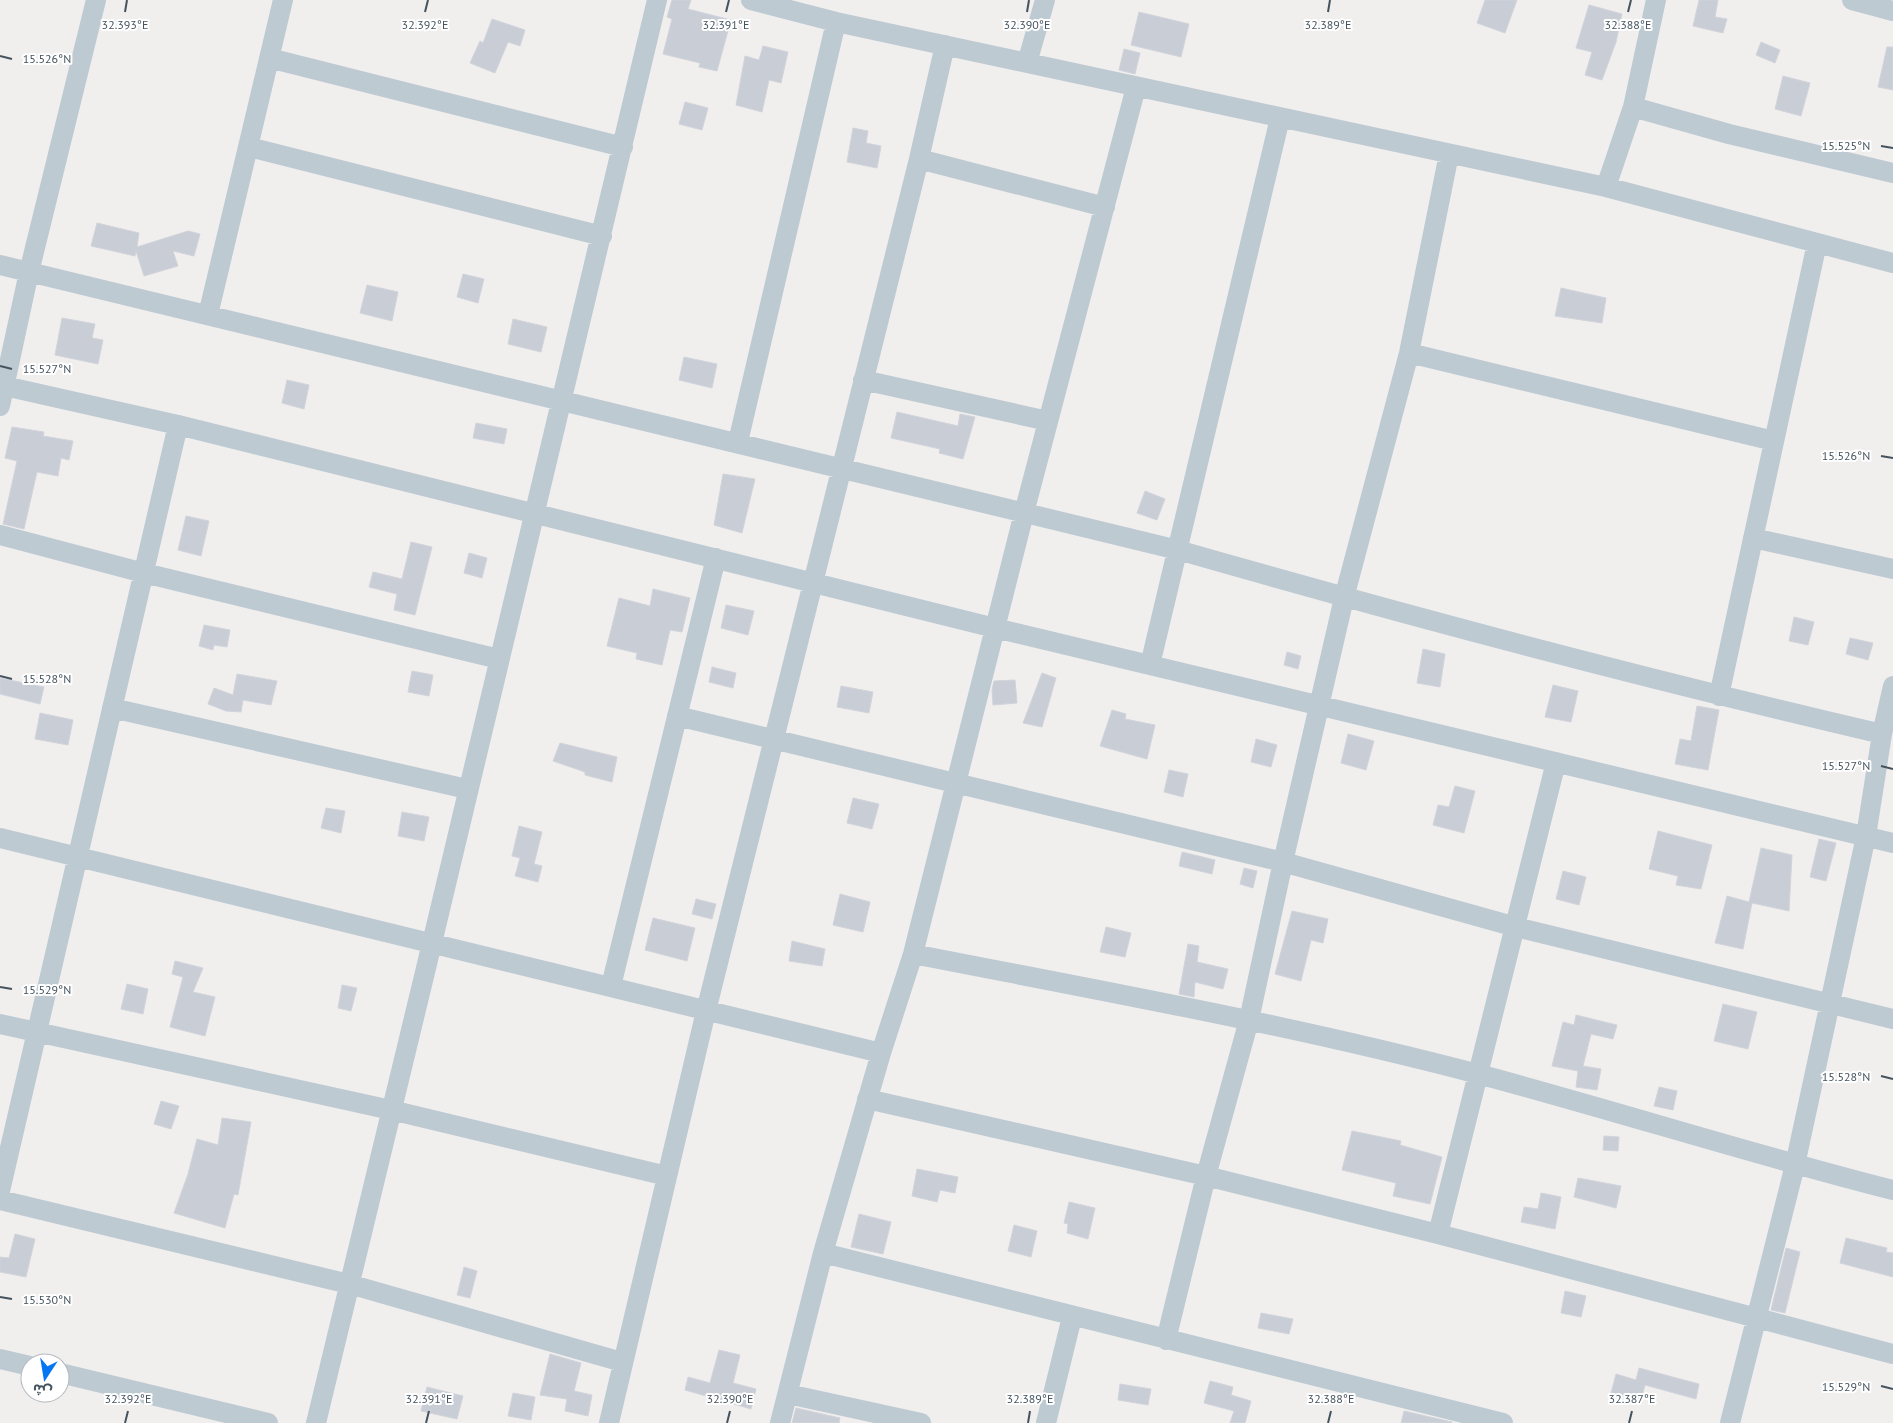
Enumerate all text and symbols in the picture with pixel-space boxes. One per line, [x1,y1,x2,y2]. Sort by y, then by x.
text: 32.393°E [102,17,148,32]
text: 32.392°E [402,17,448,32]
text: 32.391°E [703,17,749,32]
text: 32.390°E [1004,17,1050,32]
text: 32.389°E [1305,17,1351,32]
text: 32.388°E [1605,17,1651,32]
text: 15.526°N [23,51,71,66]
text: 15.525°N [1822,138,1870,153]
text: 15.527°N [23,361,71,376]
text: 15.526°N [1822,448,1870,463]
text: 15.528°N [23,671,71,686]
text: 15.527°N [1822,758,1870,773]
text: 15.529°N [23,982,71,997]
text: 15.528°N [1822,1069,1870,1084]
text: 15.530°N [23,1292,71,1307]
north arrow [20,1353,70,1403]
text: 15.529°N [1822,1379,1870,1394]
text: ش [31,1380,54,1402]
text: 32.392°E [105,1391,151,1406]
text: 32.391°E [406,1391,452,1406]
text: 32.390°E [707,1391,753,1406]
text: 32.389°E [1007,1391,1053,1406]
text: 32.388°E [1308,1391,1354,1406]
text: 32.387°E [1609,1391,1655,1406]

